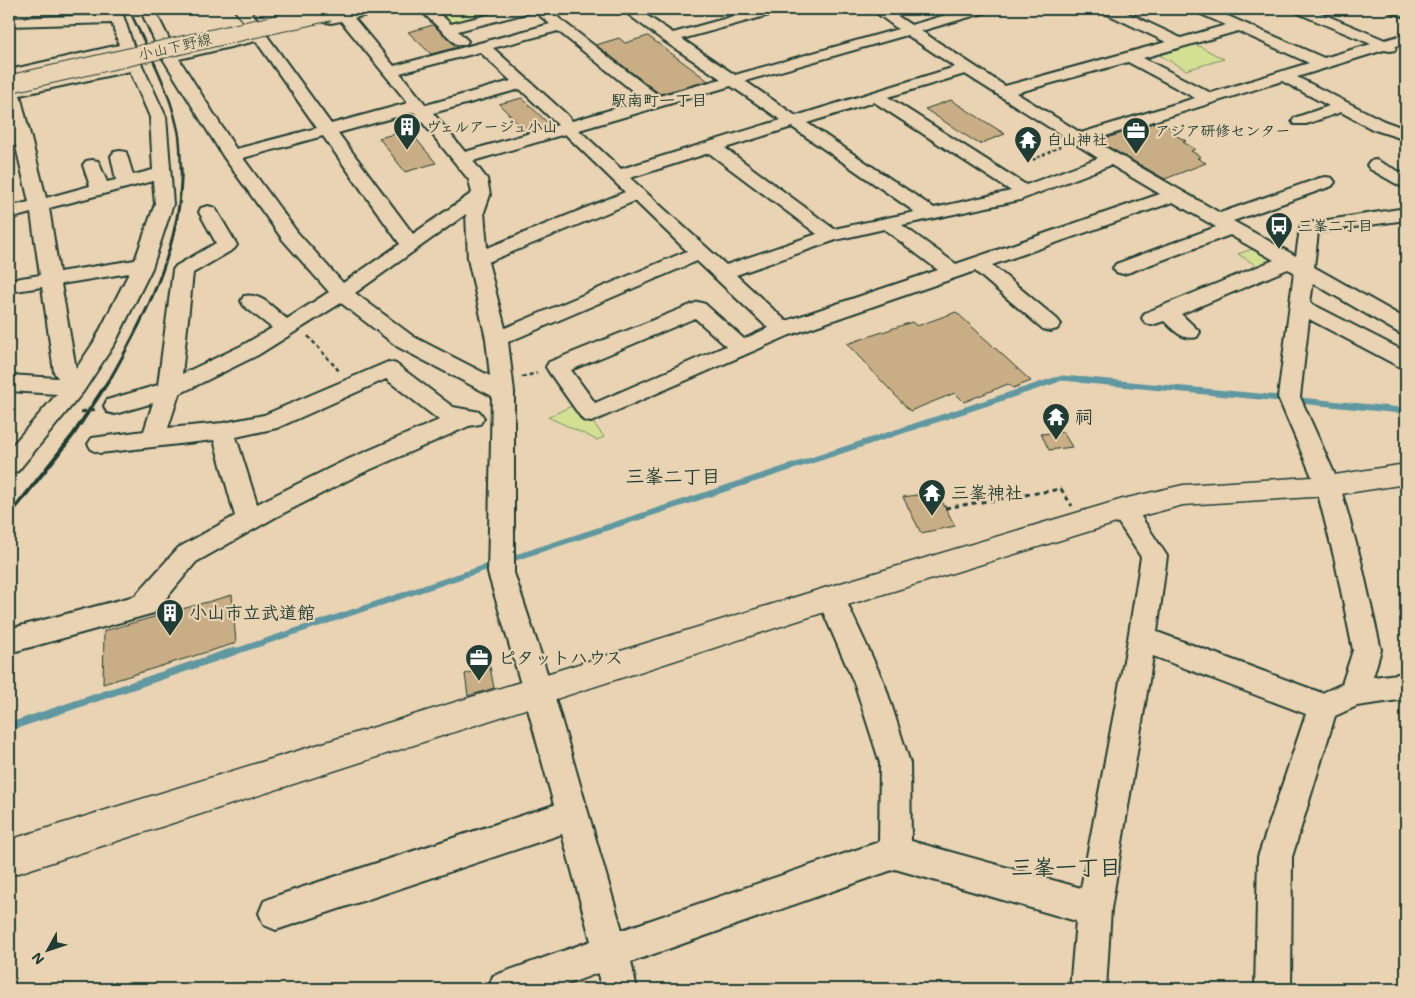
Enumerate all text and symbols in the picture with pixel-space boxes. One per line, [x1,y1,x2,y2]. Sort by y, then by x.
street label: 小山下野線 [136,28,214,64]
district label: 駅南町一丁目 [611,89,707,110]
building icon: ヴェルアージュ小山 [392,112,422,151]
place label: ヴェルアージュ小山 [426,116,558,136]
office icon: アジア研修センター [1121,116,1151,155]
place label: アジア研修センター [1155,120,1291,140]
temple icon: 白山神社 [1013,125,1043,164]
place label: 白山神社 [1047,129,1107,149]
bus stop icon: 三峯二丁目 [1264,211,1294,250]
place label: 三峯二丁目 [1298,215,1373,235]
temple icon: 祠 [1041,402,1071,441]
place label: 祠 [1075,404,1093,428]
district label: 三峯二丁目 [625,463,721,488]
temple icon: 三峯神社 [917,478,947,517]
place label: 三峯神社 [951,480,1023,504]
building icon: 小山市立武道館 [155,598,185,637]
place label: 小山市立武道館 [189,600,315,624]
office icon: ピタットハウス [464,643,494,682]
place label: ピタットハウス [498,645,623,669]
district label: 三峯一丁目 [1011,852,1121,881]
north arrow [22,926,72,976]
text: N [27,948,48,969]

